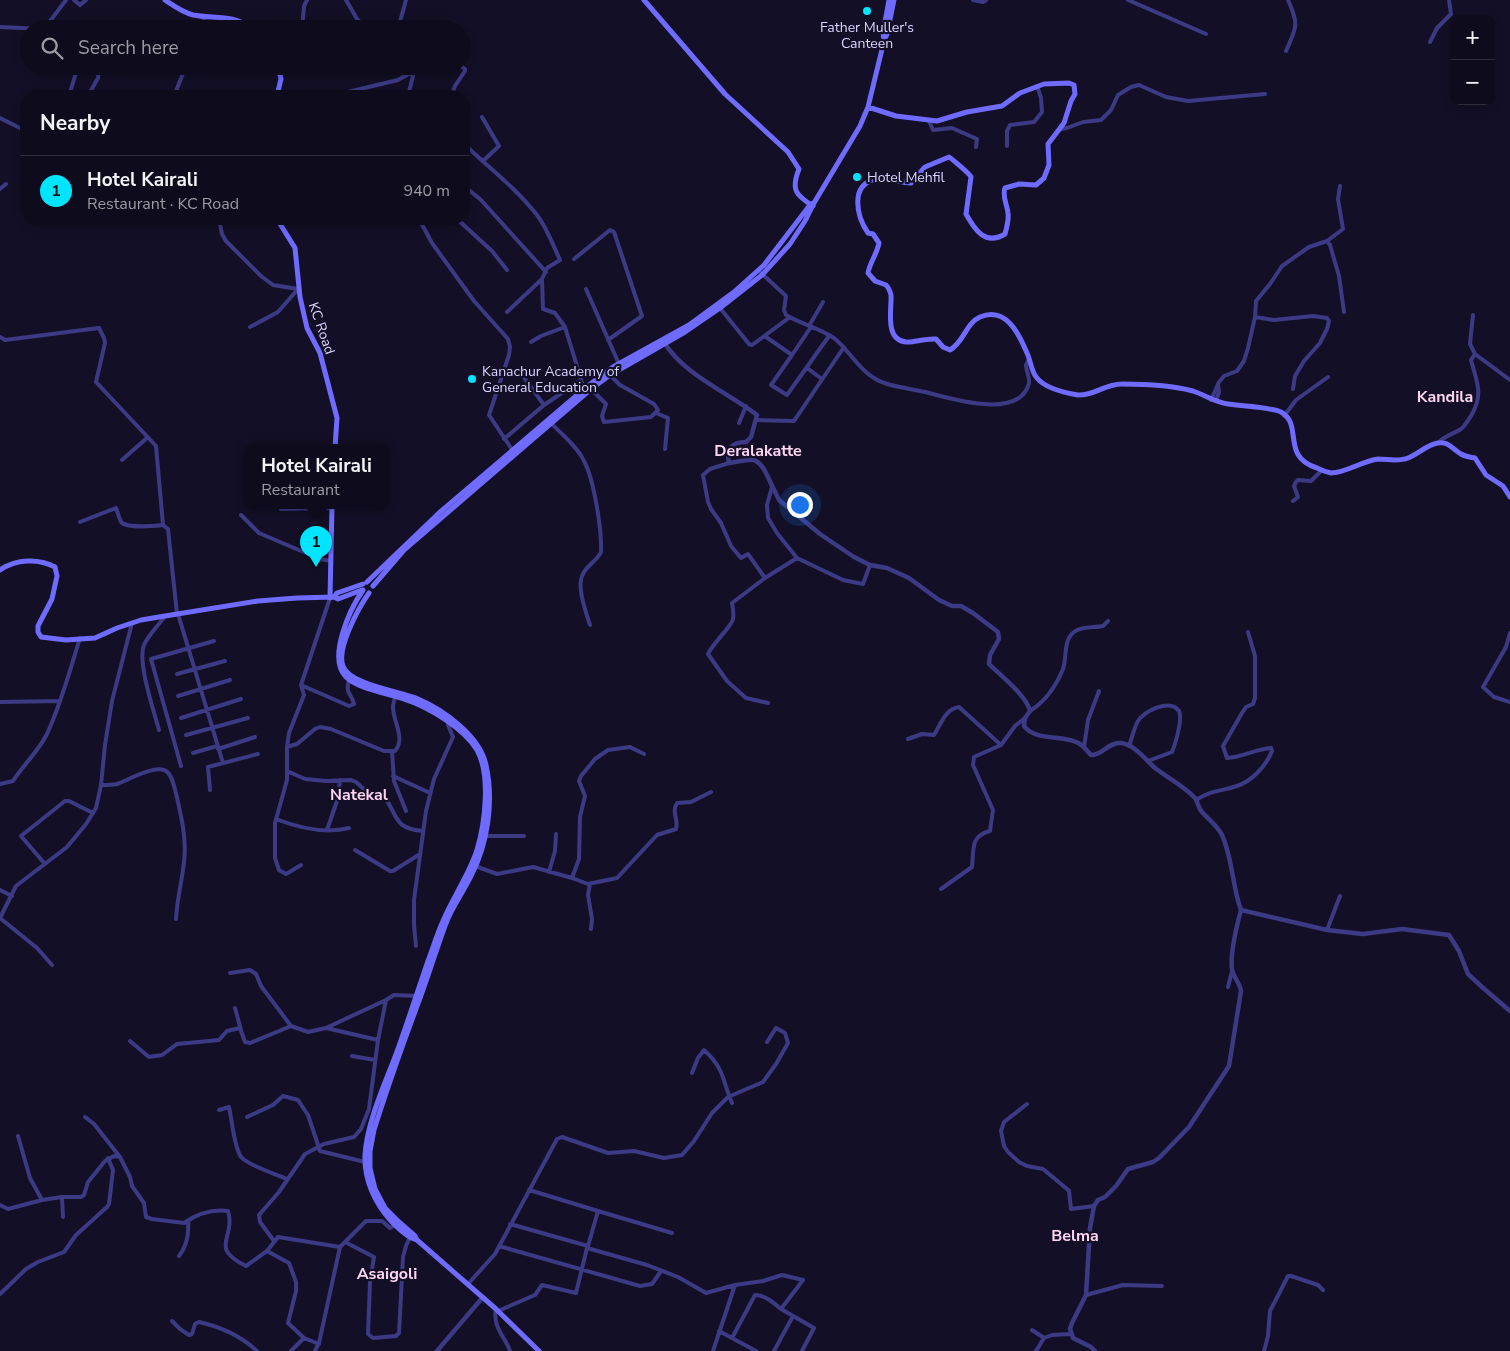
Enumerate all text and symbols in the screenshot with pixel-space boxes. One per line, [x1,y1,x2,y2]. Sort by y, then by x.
marker: Father Muller's Canteen [861,5,873,17]
map controls [1450,15,1495,105]
button: + [1450,15,1495,60]
place label: Father Muller's Canteen [820,18,914,53]
search box [20,20,470,75]
icon: search [38,34,66,62]
text: Search here [78,35,179,61]
button: − [1450,60,1495,105]
text: Nearby [40,109,110,137]
text: Hotel Kairali [87,167,198,193]
place label: Hotel Mehfil [867,168,946,187]
marker: Hotel Mehfil [851,171,863,183]
text: 1 [51,180,61,202]
text: 940 m [403,180,450,202]
text: Restaurant · KC Road [87,193,239,215]
street label: KC Road [304,300,339,357]
place label: Kanachur Academy of General Education [482,362,619,397]
marker: Kanachur Academy of General Education [466,373,478,385]
district label: Kandila [1417,386,1473,408]
district label: Deralakatte [714,440,802,462]
popup [244,444,389,509]
text: Hotel Kairali [261,453,372,479]
text: Restaurant [261,479,340,501]
your location [787,492,813,518]
pin: 1 [300,526,332,567]
district label: Natekal [330,784,388,806]
district label: Belma [1051,1225,1099,1247]
district label: Asaigoli [357,1263,417,1285]

